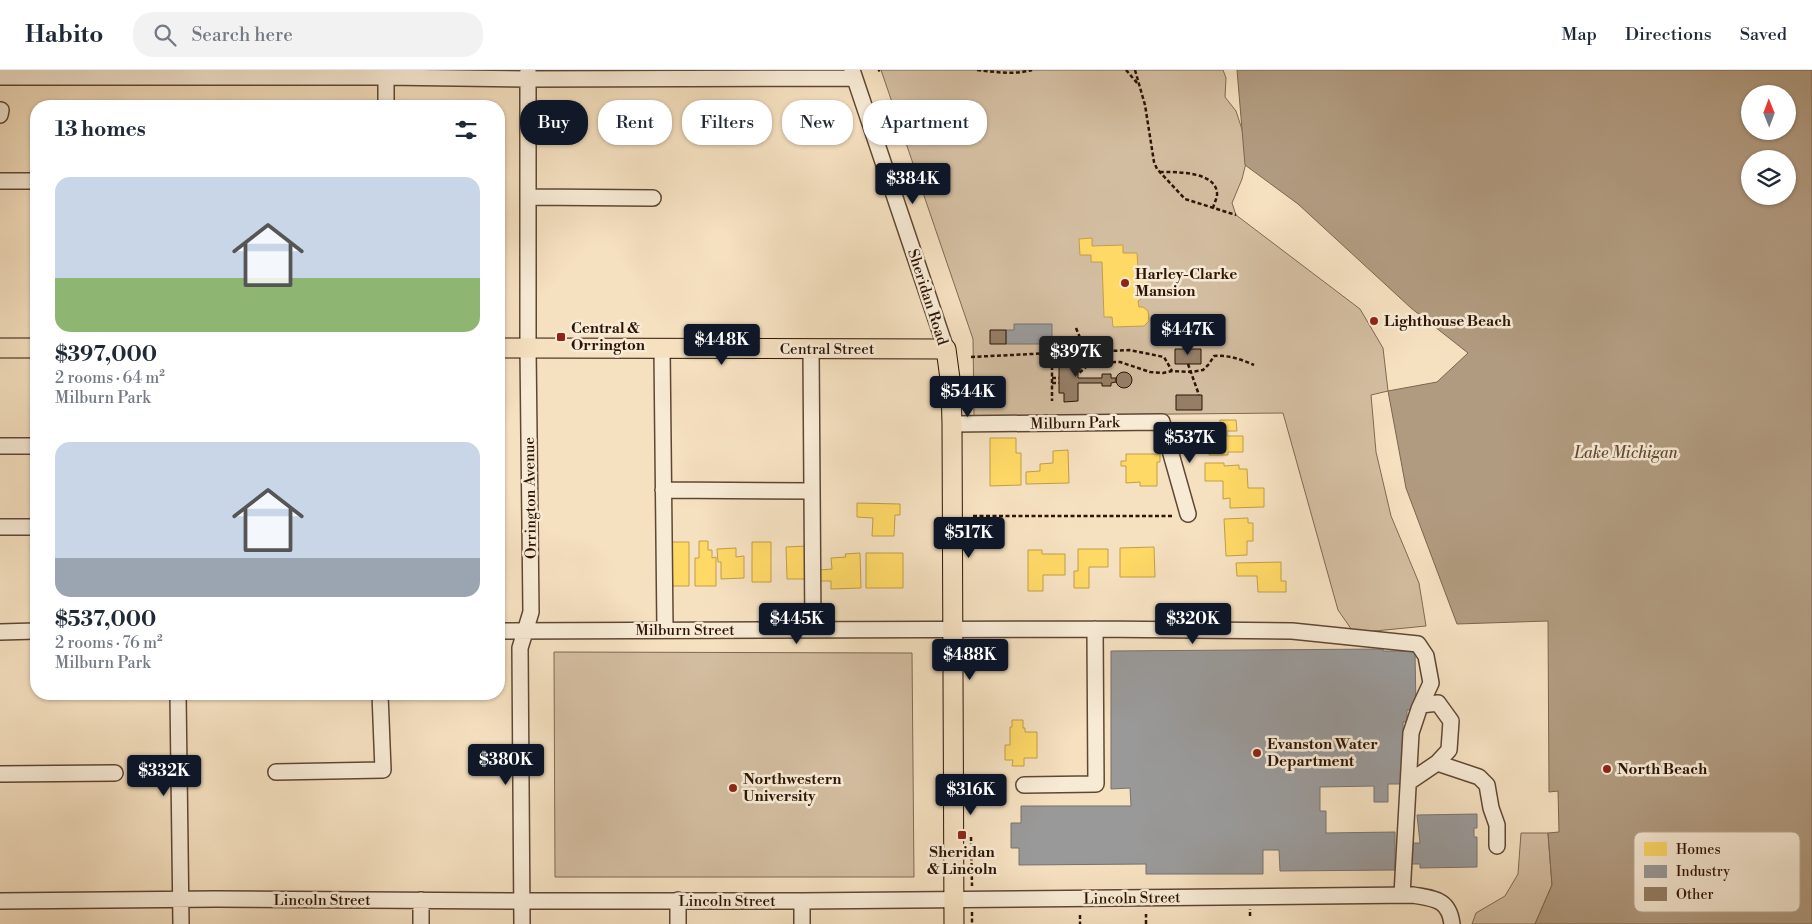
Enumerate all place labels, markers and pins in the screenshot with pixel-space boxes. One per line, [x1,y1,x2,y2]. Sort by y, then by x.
pin: $384K [878,162,948,205]
place label: Harley-Clarke Mansion [1135,265,1237,301]
marker: Harley-Clarke Mansion [1119,277,1131,289]
place label: Lighthouse Beach [1384,312,1512,331]
pin: $447K [1153,314,1223,356]
marker: Lighthouse Beach [1368,315,1380,327]
place label: Central & Orrington [571,319,646,355]
pin: $448K [687,324,757,366]
marker: Central & Orrington [555,331,567,343]
pin: $397K [1041,336,1111,378]
pin: $544K [933,376,1003,418]
pin: $537K [1155,422,1225,464]
pin: $517K [934,516,1004,559]
pin: $445K [762,602,832,645]
pin: $320K [1158,602,1228,645]
pin: $488K [935,638,1005,681]
place label: Evanston Water Department [1267,735,1378,771]
pin: $380K [471,744,541,786]
marker: Evanston Water Department [1251,747,1263,759]
pin: $332K [129,754,199,797]
place label: North Beach [1617,760,1708,779]
marker: North Beach [1601,763,1613,775]
place label: Northwestern University [743,770,842,806]
pin: $316K [936,774,1006,816]
marker: Northwestern University [727,782,739,794]
marker: Sheridan & Lincoln [956,829,968,841]
place label: Sheridan & Lincoln [927,843,998,879]

